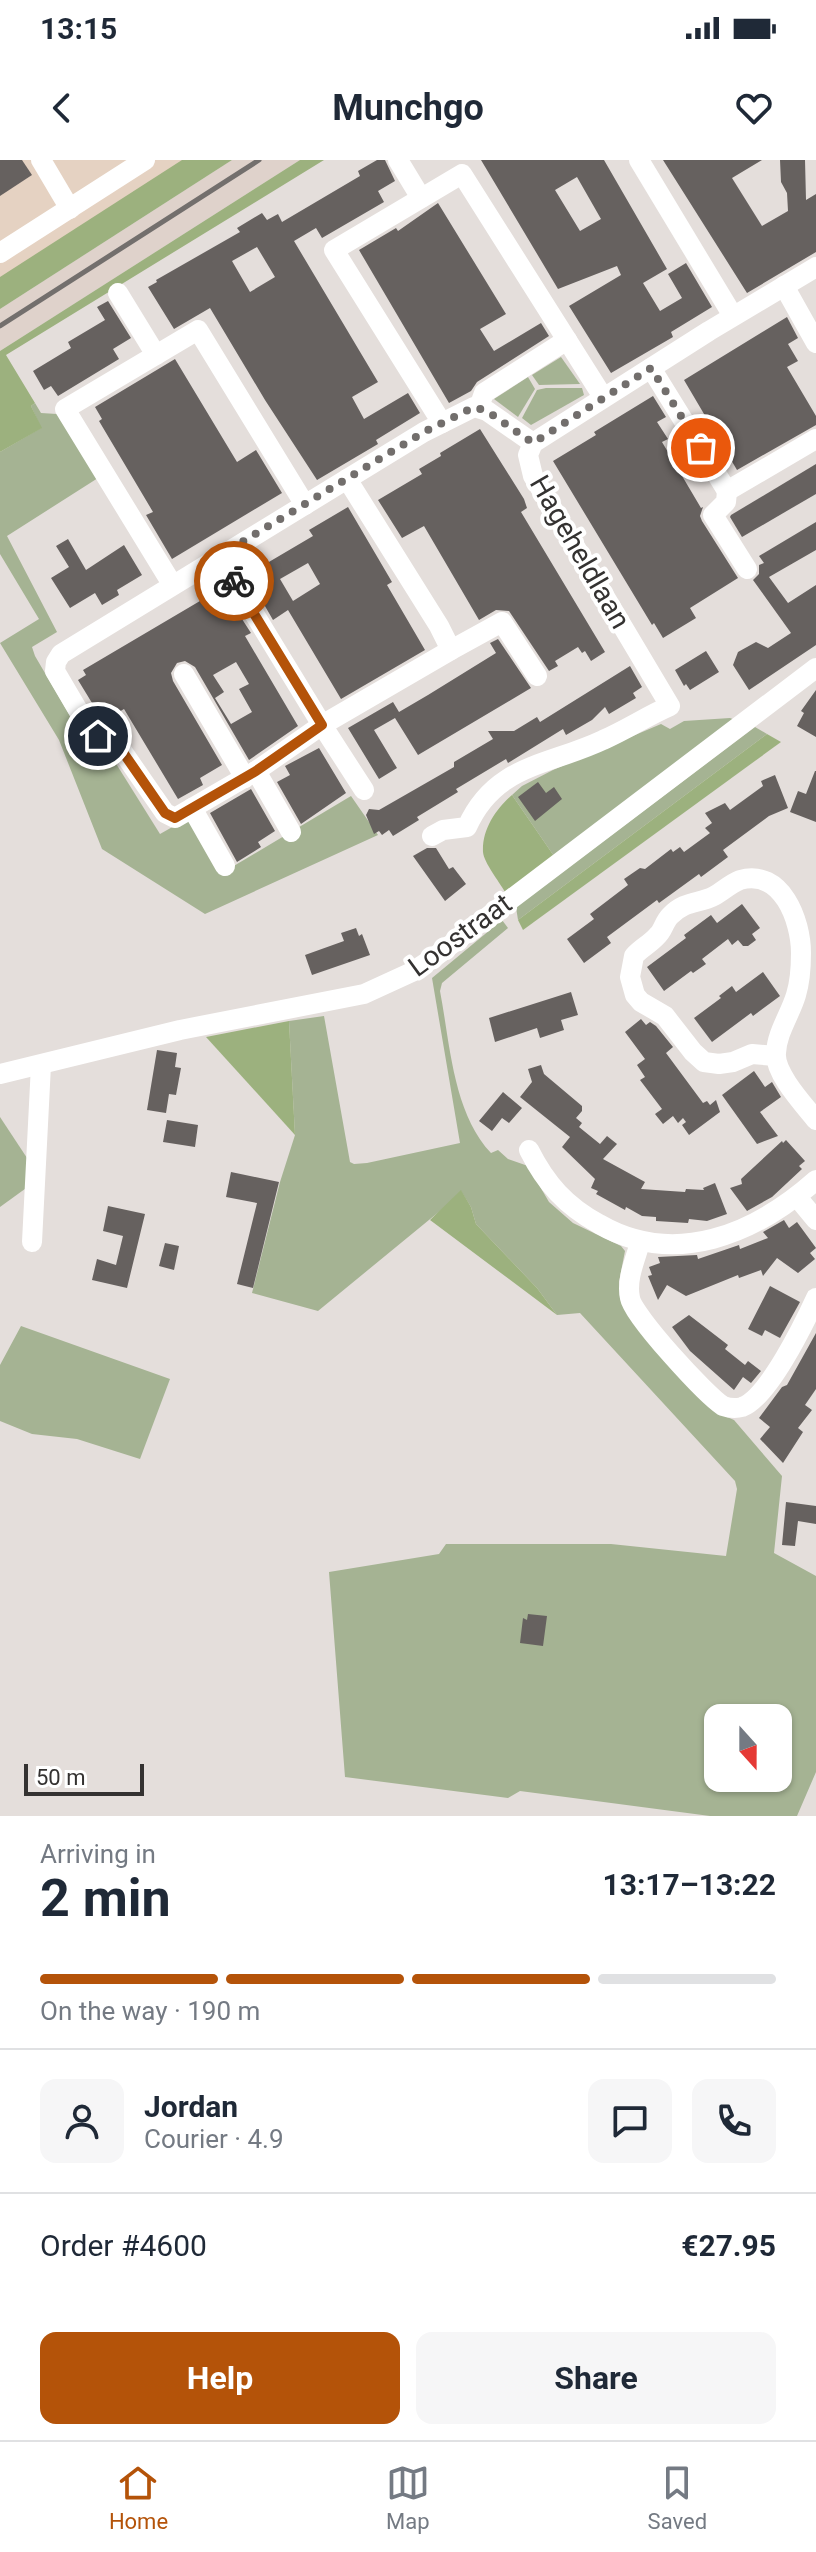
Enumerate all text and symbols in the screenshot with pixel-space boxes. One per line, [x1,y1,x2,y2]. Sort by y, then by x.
text: 13:15 [40,11,117,46]
icon: back [40,86,84,130]
icon: heart [732,86,776,130]
text: Munchgo [332,87,484,129]
pin [667,414,735,482]
icon: bag [679,426,723,470]
street label: Hageheldlaan [523,470,637,634]
courier [194,541,274,621]
icon: bike [212,559,256,603]
pin [64,702,132,770]
icon: home [76,714,120,758]
street label: Loostraat [402,887,518,983]
north arrow [704,1704,792,1792]
map controls [704,1704,792,1792]
scale bar [24,1760,144,1796]
text: 50 m [36,1765,85,1790]
text: Arriving in [40,1839,156,1869]
text: 13:17–13:22 [602,1867,776,1902]
text: 2 min [40,1868,171,1929]
text: On the way · 190 m [40,1996,260,2026]
button: person [40,2079,124,2163]
button: chat [588,2079,672,2163]
button: phone [692,2079,776,2163]
text: Jordan [144,2089,238,2124]
text: Courier · 4.9 [144,2124,284,2154]
text: Order #4600 [40,2228,207,2263]
text: €27.95 [681,2228,776,2263]
button: Help [40,2332,400,2424]
button: Share [416,2332,776,2424]
tab: Home [109,2461,168,2534]
tab: Map [386,2461,430,2534]
tab: Saved [648,2461,707,2534]

